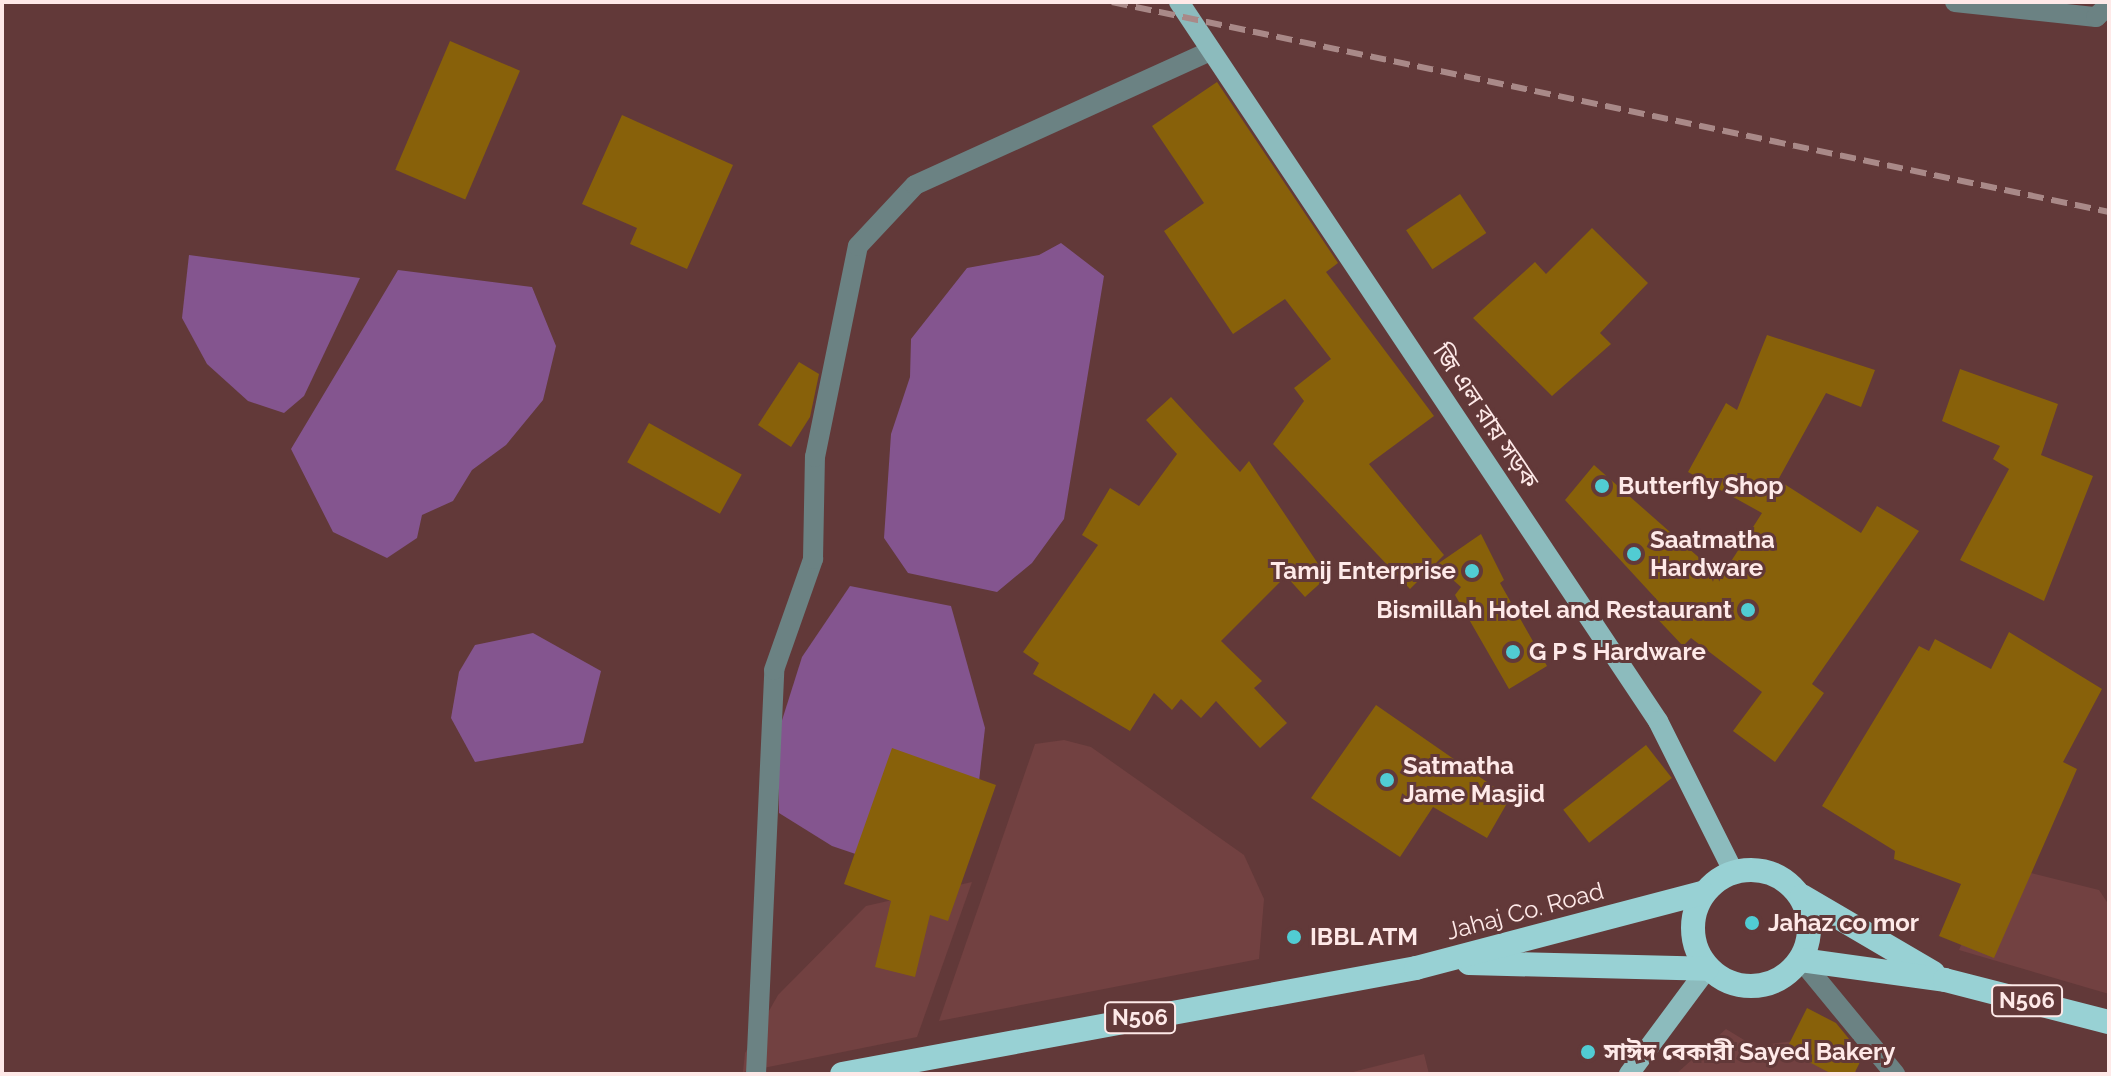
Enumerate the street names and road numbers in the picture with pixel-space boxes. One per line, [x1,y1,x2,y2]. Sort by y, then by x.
street label: জি এল রায় সড়ক [1427,338,1545,494]
street label: Jahaj Co. Road [1443,876,1607,946]
road number: N506 [1991,983,2063,1019]
road number: N506 [1104,1000,1176,1036]

